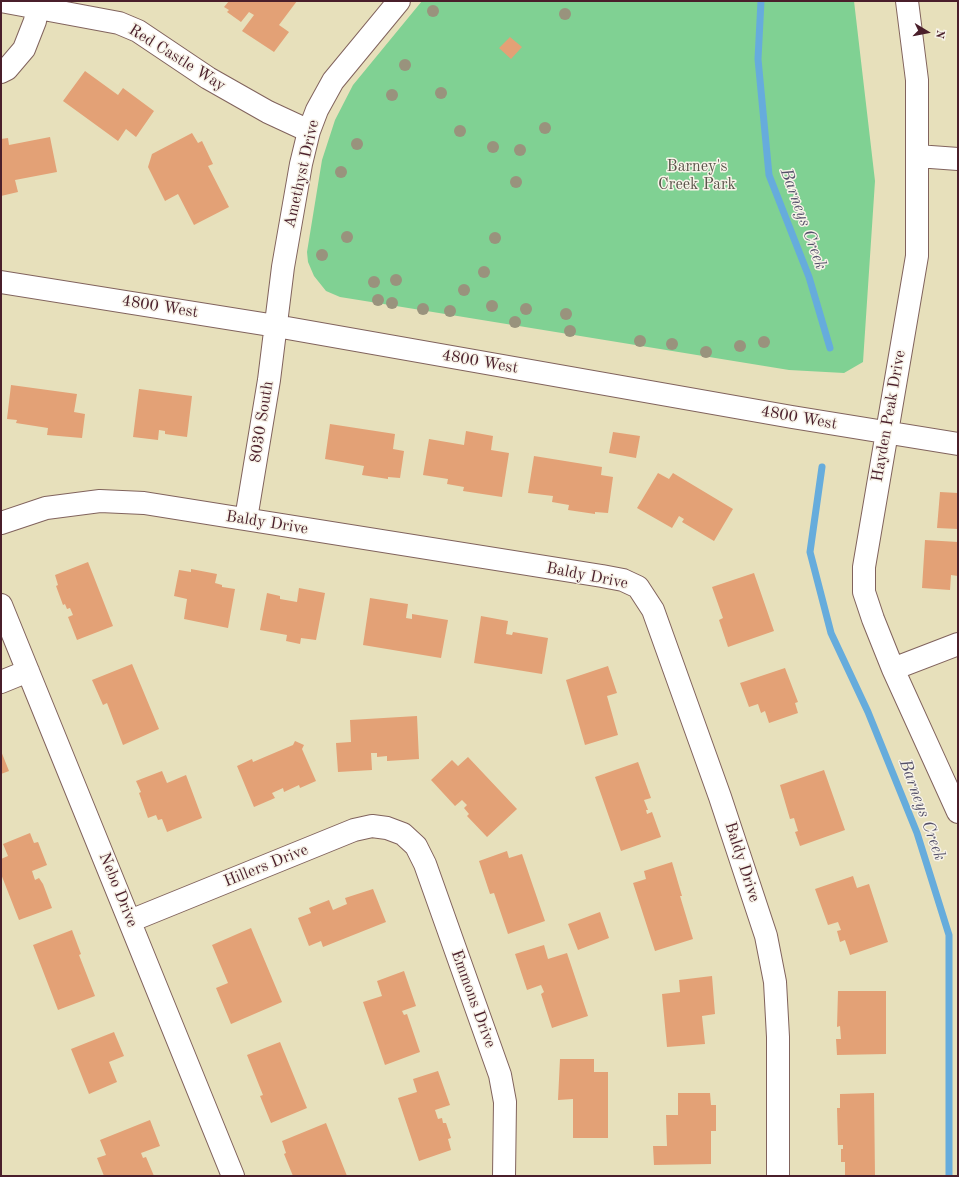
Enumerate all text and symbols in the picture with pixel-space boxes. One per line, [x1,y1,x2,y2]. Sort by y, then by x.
north arrow [907,12,947,52]
street label: Red Castle Way [125,20,229,96]
text: N [933,29,945,39]
street label: Amethyst Drive [280,118,324,230]
park label: Barney's Creek Park [658,157,736,195]
water label: Barneys Creek [775,166,831,272]
street label: 4800 West [120,291,200,323]
street label: 4800 West [440,346,520,378]
street label: Hayden Peak Drive [868,349,910,483]
street label: 8030 South [246,380,278,464]
street label: 4800 West [759,402,839,434]
street label: Baldy Drive [225,507,309,539]
street label: Baldy Drive [544,559,630,593]
water label: Barneys Creek [894,757,950,863]
street label: Baldy Drive [720,820,764,904]
street label: Hillers Drive [221,840,311,892]
street label: Nebo Drive [94,850,142,930]
street label: Emmons Drive [446,947,500,1051]

